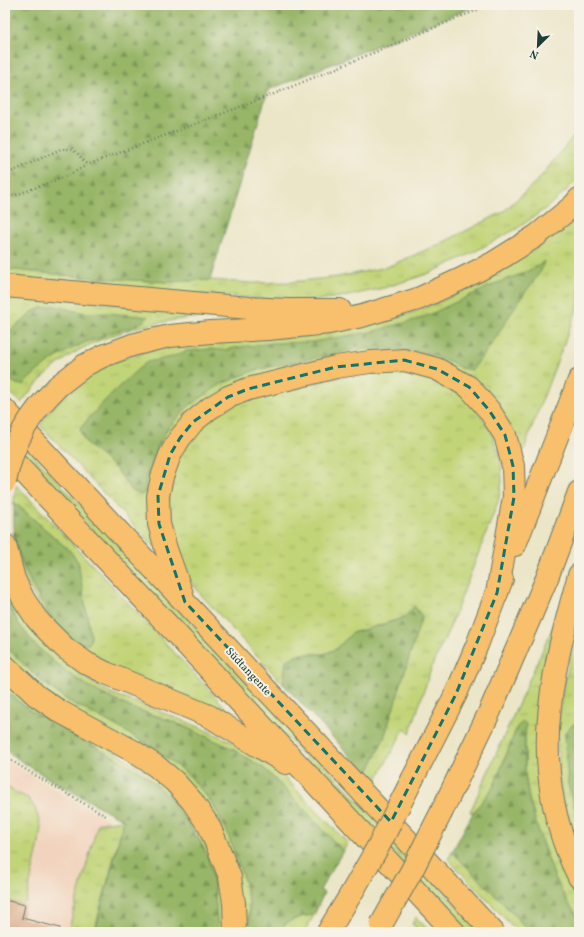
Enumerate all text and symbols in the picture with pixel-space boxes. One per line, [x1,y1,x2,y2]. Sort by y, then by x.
north arrow [518,26,558,66]
text: N [528,45,541,62]
street label: Südtangente [222,645,274,699]

